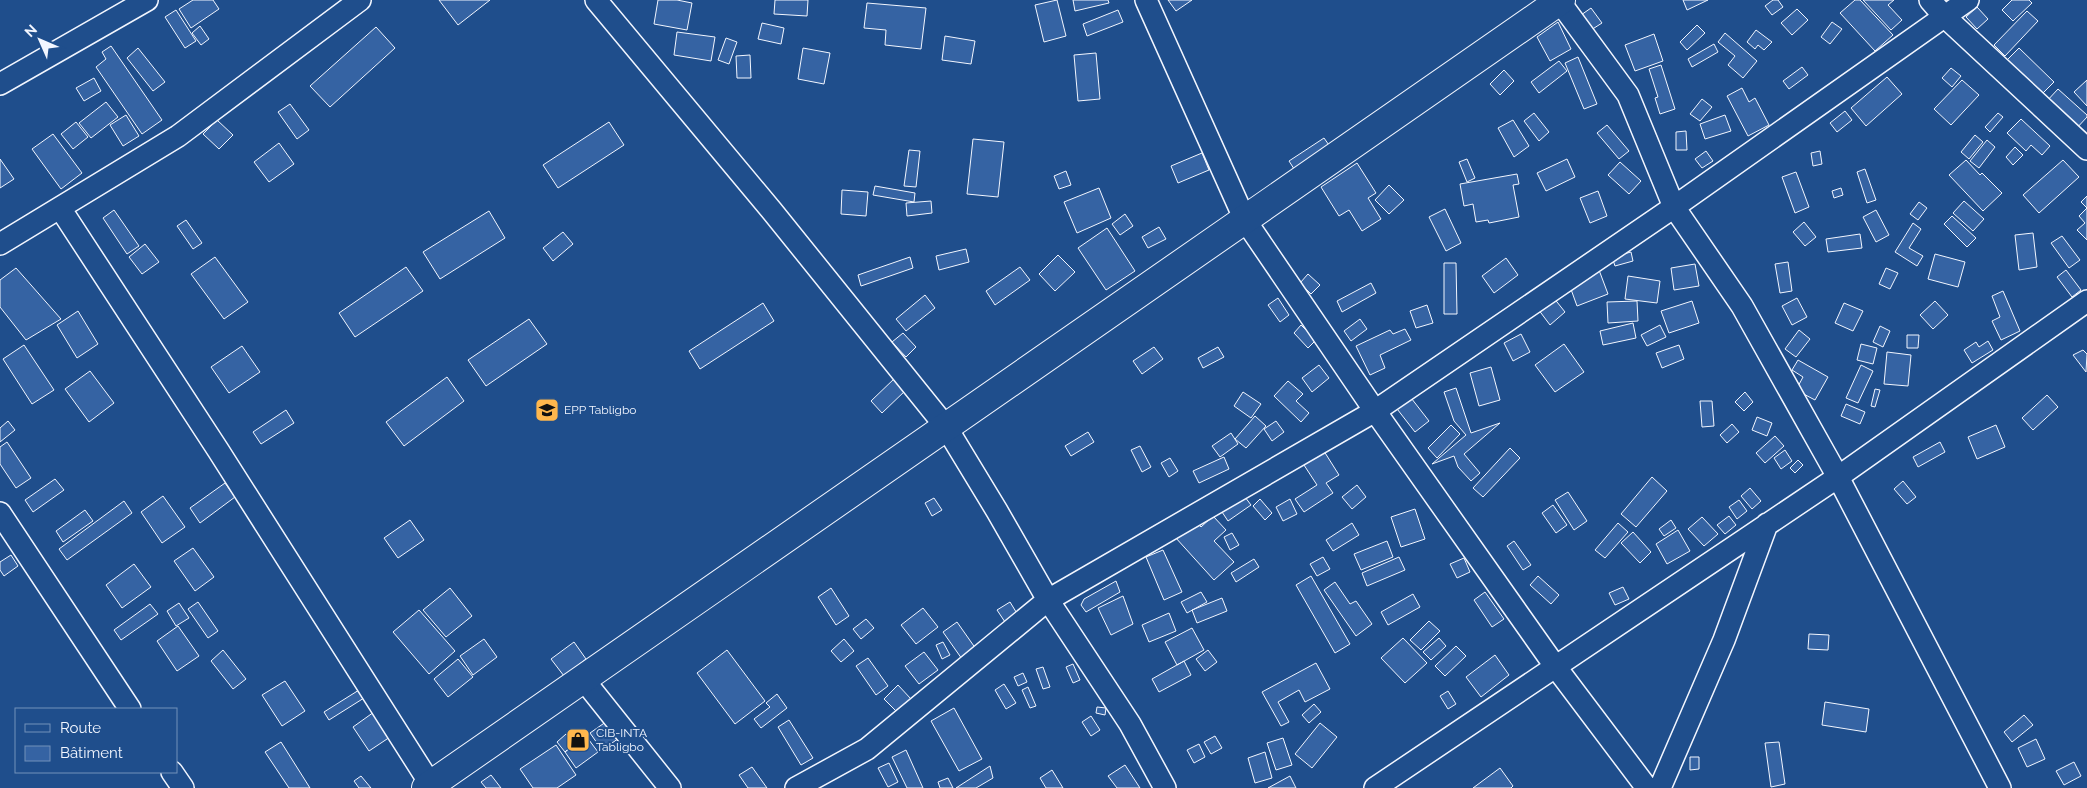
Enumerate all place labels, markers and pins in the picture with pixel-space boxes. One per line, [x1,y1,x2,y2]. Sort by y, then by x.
school or university icon: EPP Tabligbo [534,397,560,423]
place label: EPP Tabligbo [564,403,636,417]
place label: CIB-INTA Tabligbo [596,726,647,754]
shop icon: CIB-INTA Tabligbo [565,727,591,753]

